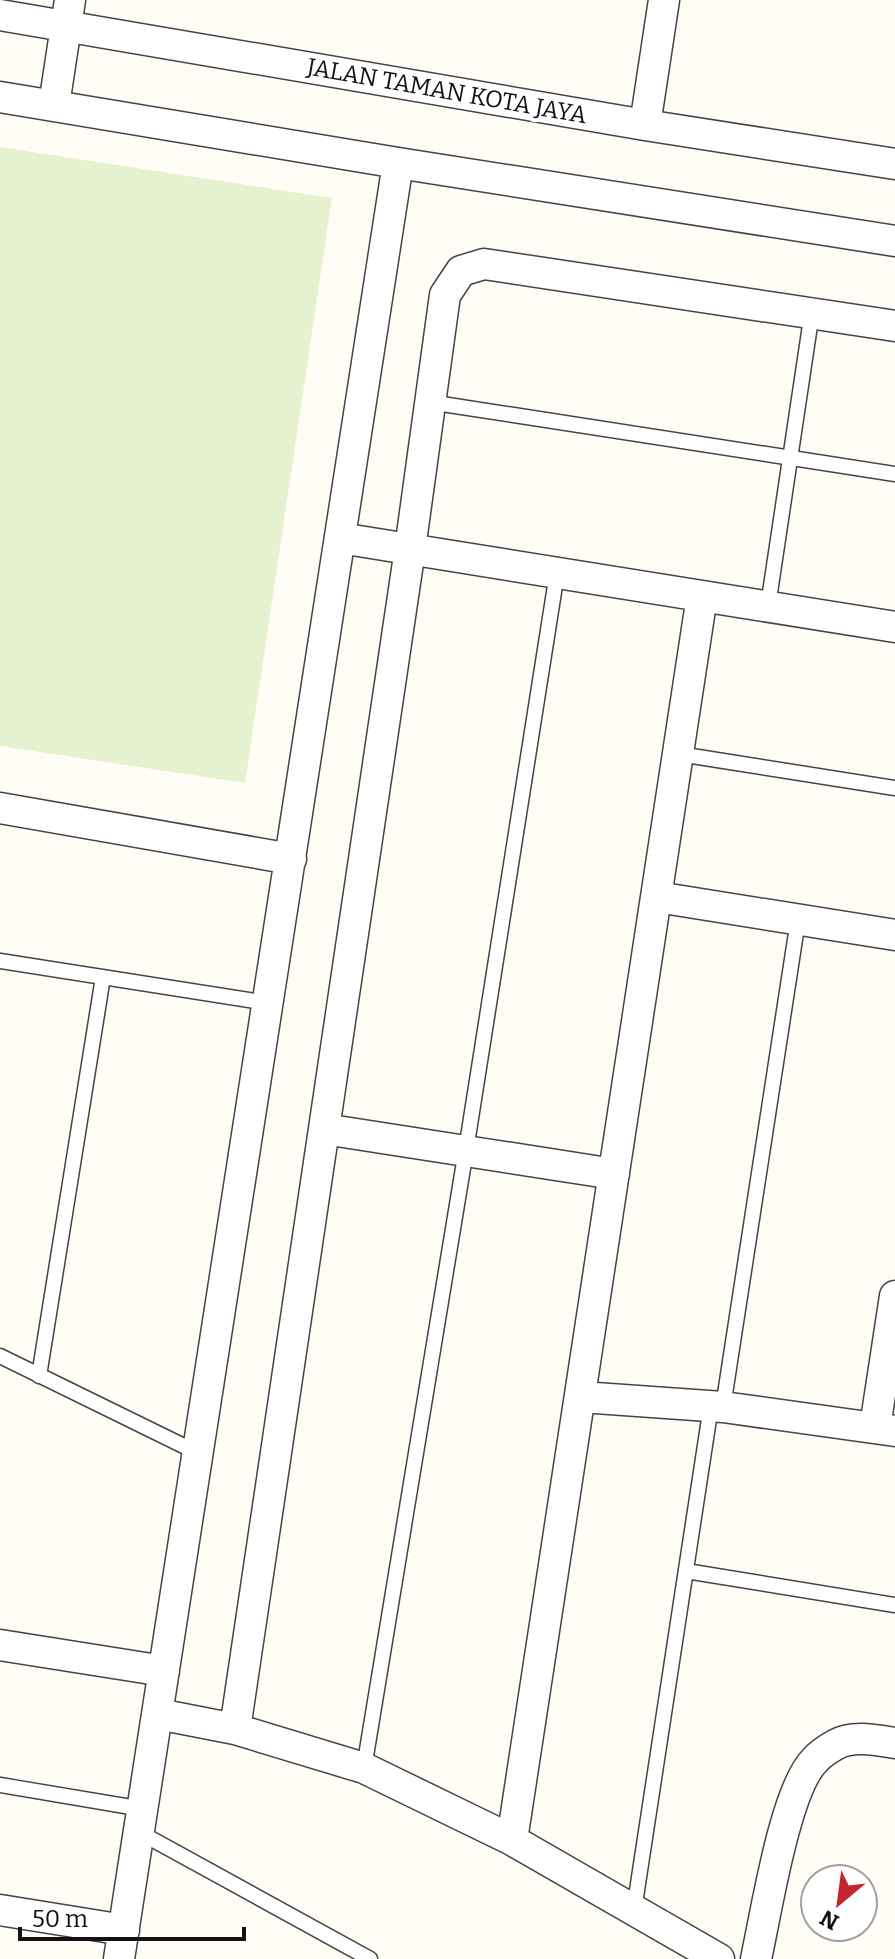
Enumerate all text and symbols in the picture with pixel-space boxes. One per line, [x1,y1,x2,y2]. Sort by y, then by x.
street label: JALAN TAMAN KOTA JAYA [304,52,589,129]
north arrow [799,1863,879,1943]
scale bar [20,1891,244,1941]
text: N [816,1904,844,1936]
text: 50 m [32,1905,88,1933]

